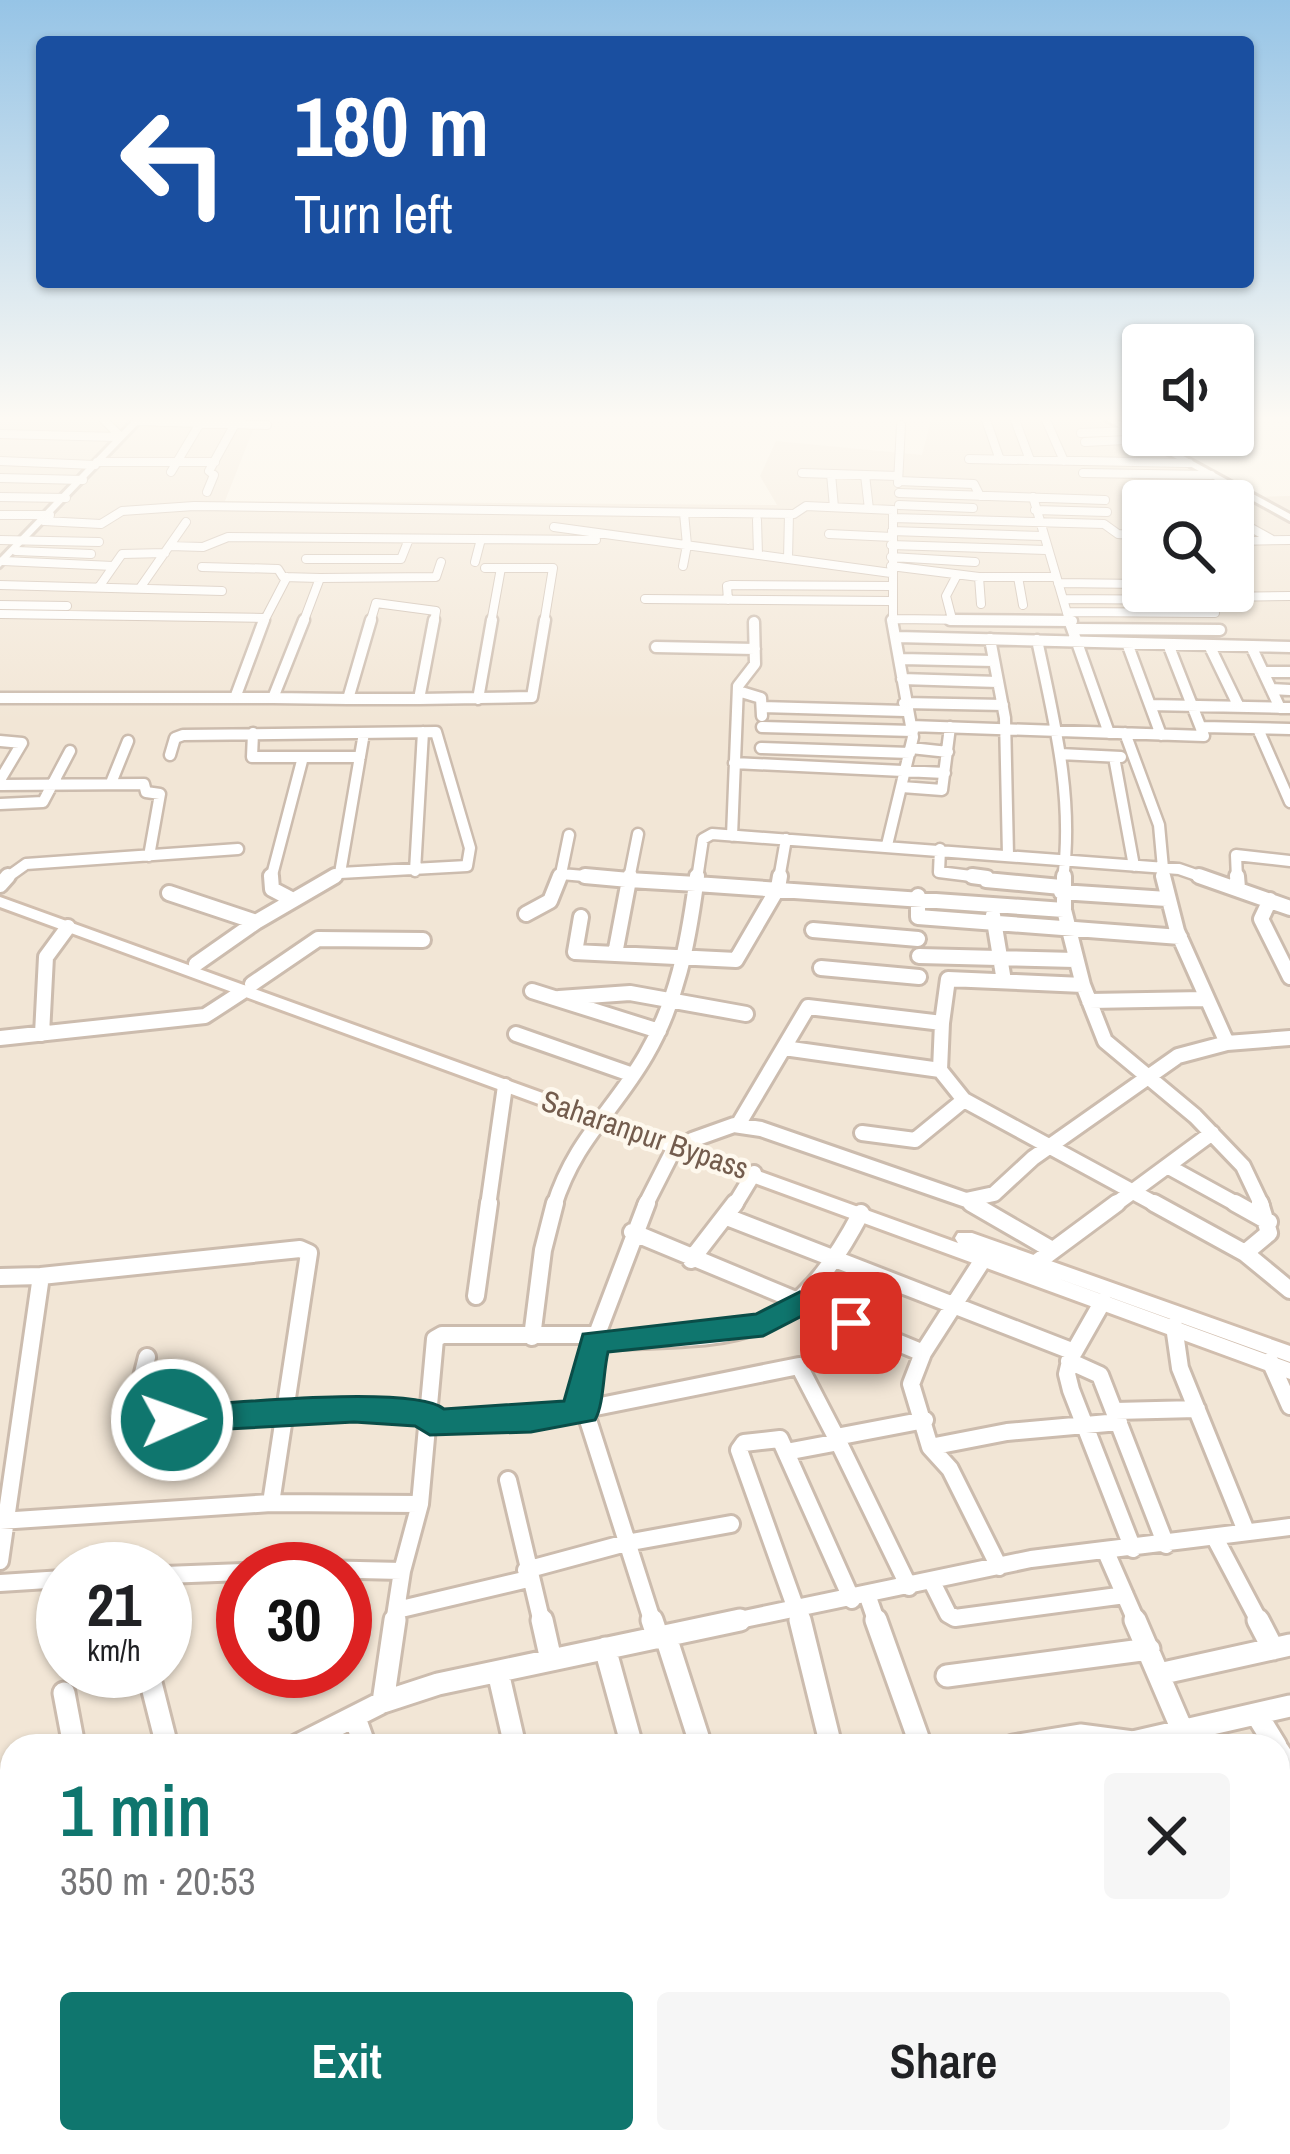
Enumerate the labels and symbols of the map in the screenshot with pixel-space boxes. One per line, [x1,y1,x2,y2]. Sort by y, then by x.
street label: Saharanpur Bypass [537,1080,754,1188]
pin [800,1272,902,1374]
position arrow [109,1357,235,1483]
speed limit sign: 30 [216,1542,372,1698]

